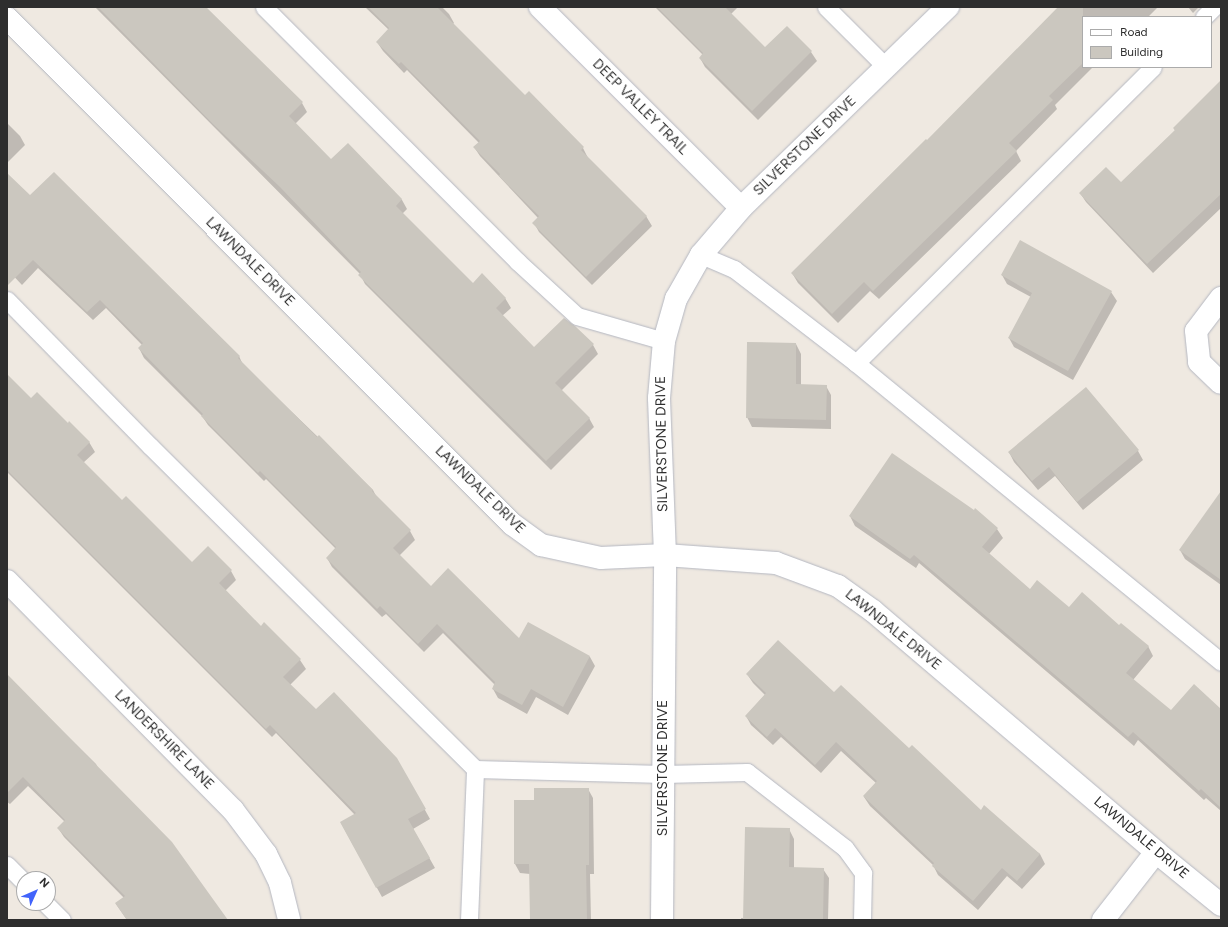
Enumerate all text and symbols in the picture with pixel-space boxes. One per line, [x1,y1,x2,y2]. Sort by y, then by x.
legend [1082,16,1212,68]
text: Road [1120,25,1148,39]
text: Building [1120,45,1163,59]
street label: DEEP VALLEY TRAIL [589,56,691,158]
street label: SILVERSTONE DRIVE [750,93,860,199]
street label: LAWNDALE DRIVE [202,214,298,310]
street label: SILVERSTONE DRIVE [652,376,672,512]
street label: LAWNDALE DRIVE [431,443,529,537]
street label: LAWNDALE DRIVE [842,586,944,674]
street label: LANDERSHIRE LANE [111,687,217,793]
street label: SILVERSTONE DRIVE [655,700,671,836]
street label: LAWNDALE DRIVE [1090,793,1192,883]
north arrow [16,871,56,911]
text: N [37,875,52,890]

